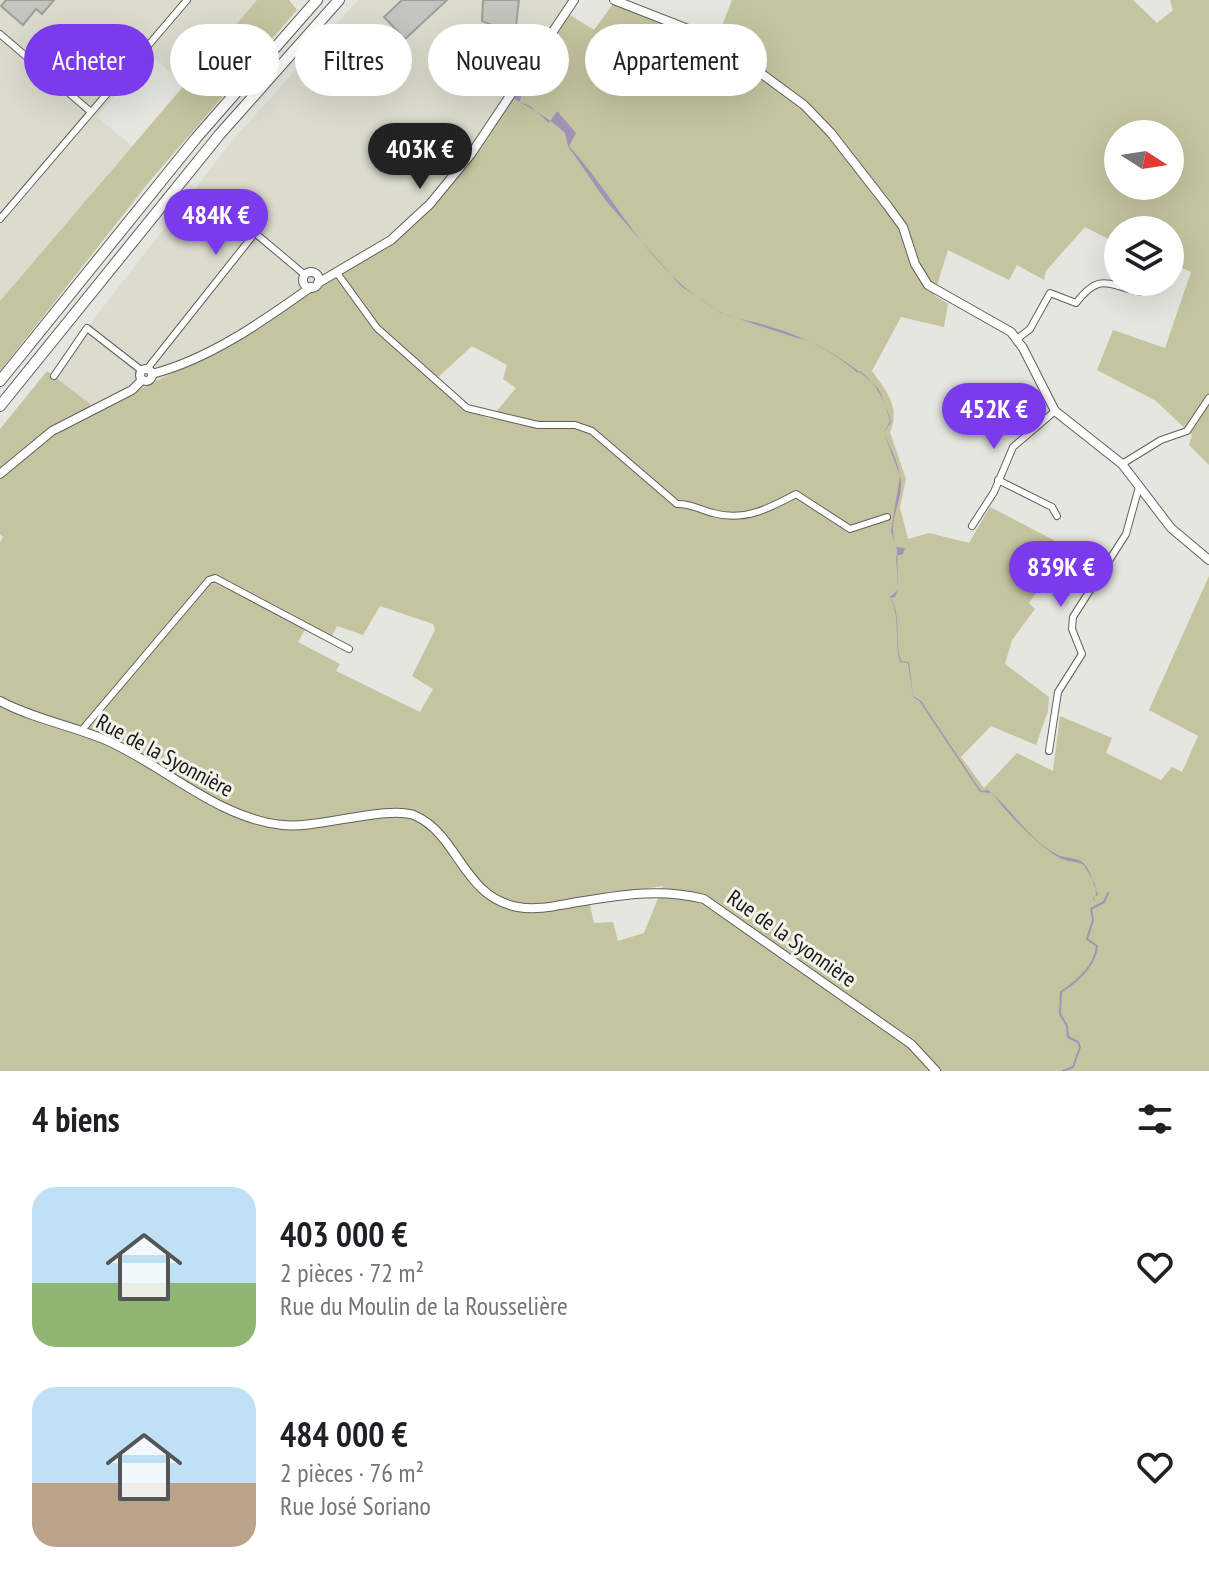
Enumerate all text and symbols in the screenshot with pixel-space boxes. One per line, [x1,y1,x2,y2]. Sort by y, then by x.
chip: Acheter [24,24,154,96]
chip: Louer [170,24,279,96]
chip: Filtres [295,24,412,96]
chip: Nouveau [428,24,569,96]
chip: Appartement [585,24,767,96]
north arrow [1104,120,1184,200]
map controls [1104,120,1184,296]
pin: 403K € [355,123,485,191]
text: 403K € [386,132,454,165]
pin: 484K € [151,189,281,257]
text: 484K € [182,198,250,231]
button: layers [1104,216,1184,296]
pin: 452K € [929,383,1059,451]
text: 452K € [960,392,1028,425]
pin: 839K € [996,541,1126,609]
text: 839K € [1027,550,1095,583]
street label: Rue de la Syonnière [92,707,238,803]
street label: Rue de la Syonnière [722,883,862,993]
text: 4 biens [32,1097,120,1141]
icon: filters [1133,1097,1177,1141]
text: 403 000 € [280,1212,408,1256]
icon: home [96,1219,192,1315]
icon: heart [1133,1245,1177,1289]
text: 2 pièces · 72 m² [280,1256,424,1289]
text: Rue du Moulin de la Rousselière [280,1289,568,1322]
text: 484 000 € [280,1412,408,1456]
icon: home [96,1419,192,1515]
icon: heart [1133,1445,1177,1489]
text: 2 pièces · 76 m² [280,1456,424,1489]
text: Rue José Soriano [280,1489,431,1522]

